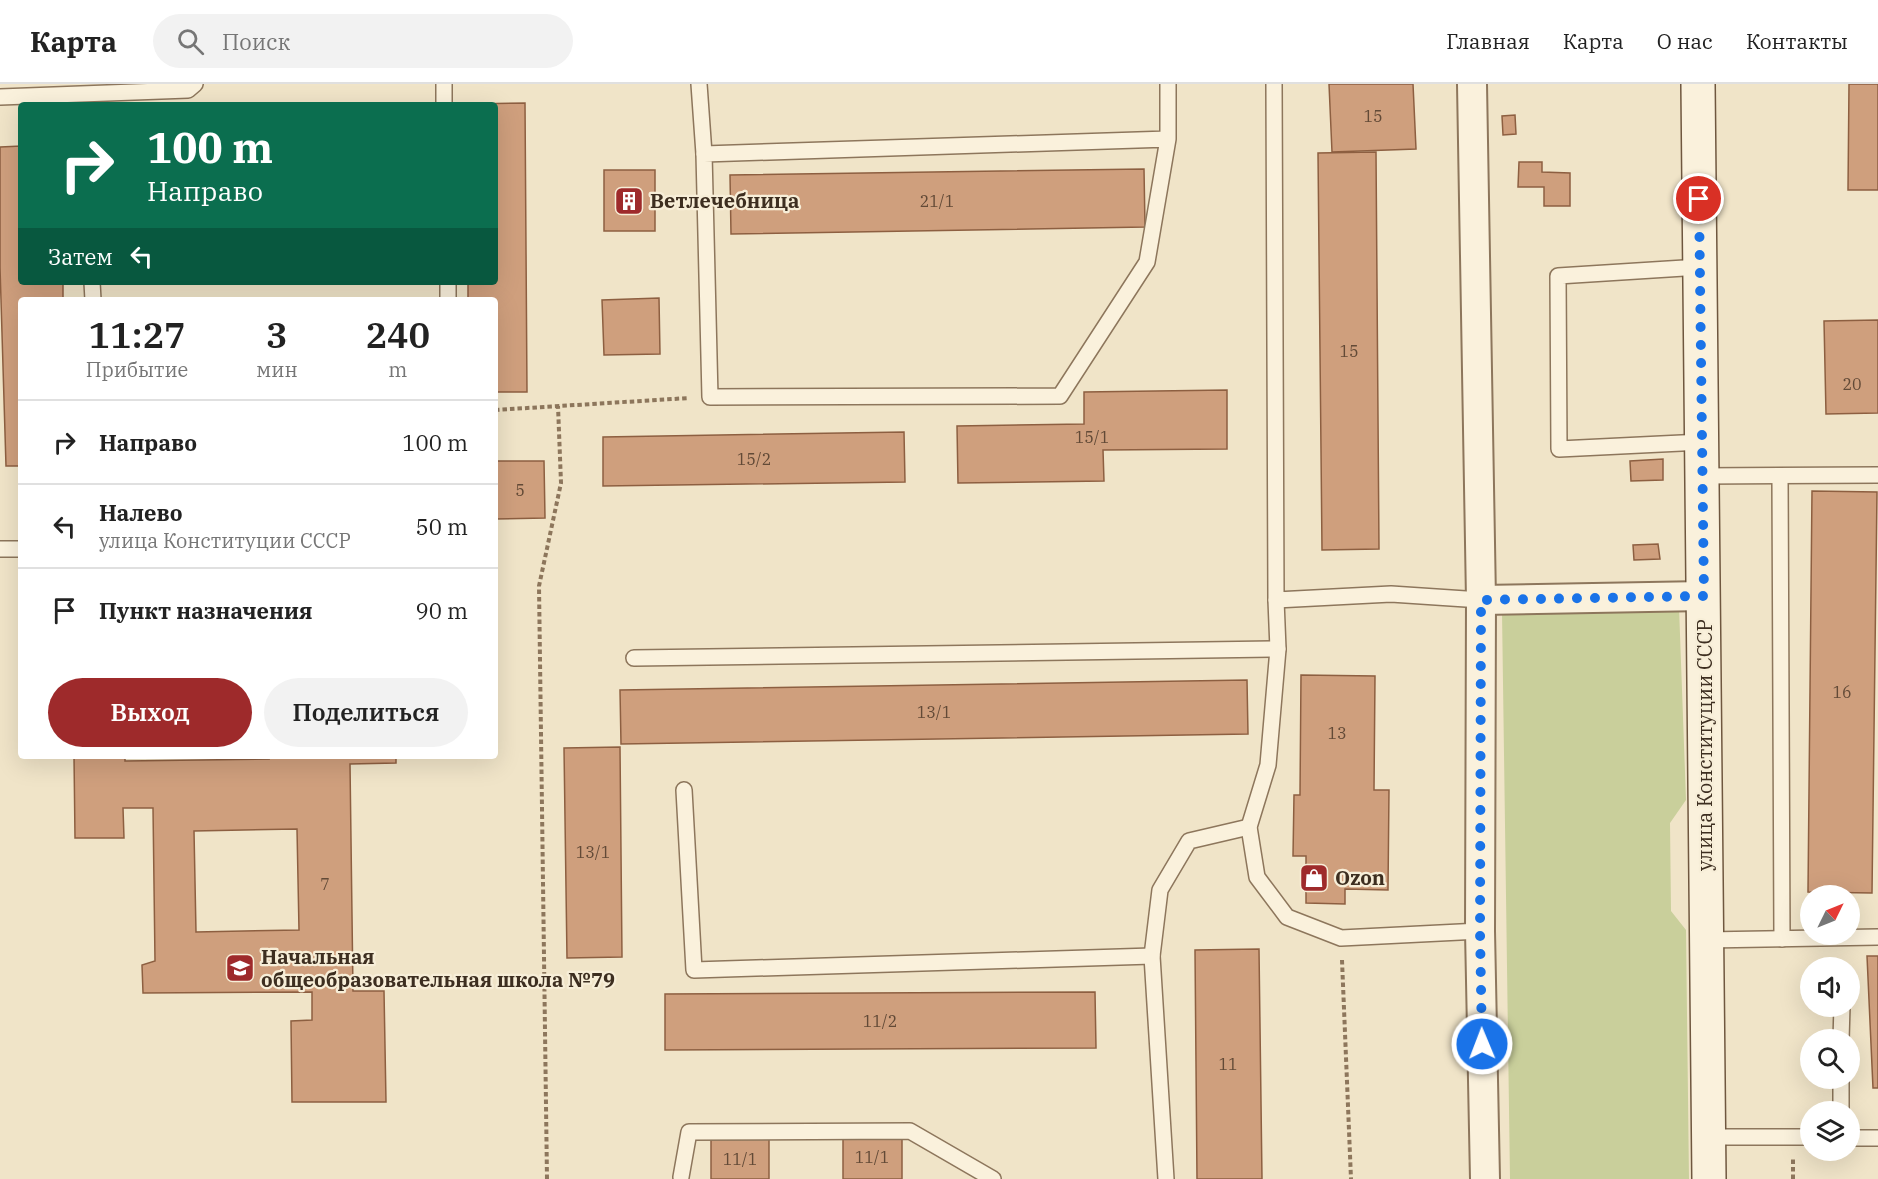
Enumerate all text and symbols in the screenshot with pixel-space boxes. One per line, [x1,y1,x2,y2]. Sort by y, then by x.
search box [153,14,573,68]
text: Карта [30,23,117,60]
icon: search [174,25,207,58]
text: Поиск [222,27,290,56]
text: Главная [1446,27,1530,55]
text: Карта [1563,27,1624,55]
text: О нас [1657,27,1713,55]
text: Контакты [1746,27,1848,55]
house number: 15 [1363,106,1383,126]
text: 100 m [147,120,273,175]
icon: right [48,126,126,204]
text: Направо [147,173,263,208]
pin [1673,173,1724,224]
icon: arrive [1682,182,1715,215]
building icon: Ветлечебница [613,185,645,217]
place label: Ветлечебница [650,187,799,214]
house number: 21/1 [920,191,954,211]
icon: left [125,240,158,273]
text: Затем [48,242,113,271]
text: 11:27 [88,311,186,358]
text: 3 [266,311,288,358]
text: 240 [365,311,430,358]
house number: 15 [1339,341,1359,361]
text: Прибытие [86,356,188,383]
text: мин [256,356,298,383]
text: m [388,356,407,383]
house number: 20 [1842,374,1862,394]
icon: right [48,426,81,459]
house number: 15/1 [1075,427,1109,447]
text: Направо [99,428,197,457]
text: 100 m [402,428,468,457]
house number: 15/2 [737,449,771,469]
house number: 5 [515,480,525,500]
text: Налево [99,498,183,527]
icon: left [48,510,81,543]
text: 50 m [416,512,468,541]
text: улица Конституции СССР [99,527,351,554]
icon: arrive [48,594,81,627]
text: Пункт назначения [99,596,313,625]
text: 90 m [416,596,468,625]
street label: улица Конституции СССР [1691,619,1718,871]
button: Выход [48,678,252,747]
button: Поделиться [264,678,468,747]
house number: 16 [1832,682,1852,702]
house number: 13/1 [917,702,951,722]
house number: 13 [1327,723,1347,743]
house number: 13/1 [576,842,610,862]
shop icon: Ozon [1298,862,1330,894]
place label: Ozon [1335,864,1385,891]
house number: 7 [320,874,330,894]
north arrow [1800,885,1860,945]
map controls [1800,885,1860,1161]
place label: Начальная общеобразовательная школа №79 [261,943,615,993]
school or university icon: Начальная общеобразовательная школа №79 [224,952,256,984]
button: sound [1800,957,1860,1017]
house number: 11/2 [863,1011,897,1031]
position arrow [1450,1012,1514,1076]
button: search [1800,1029,1860,1089]
house number: 11 [1218,1054,1238,1074]
button: layers [1800,1101,1860,1161]
house number: 11/1 [855,1147,889,1167]
house number: 11/1 [723,1149,757,1169]

